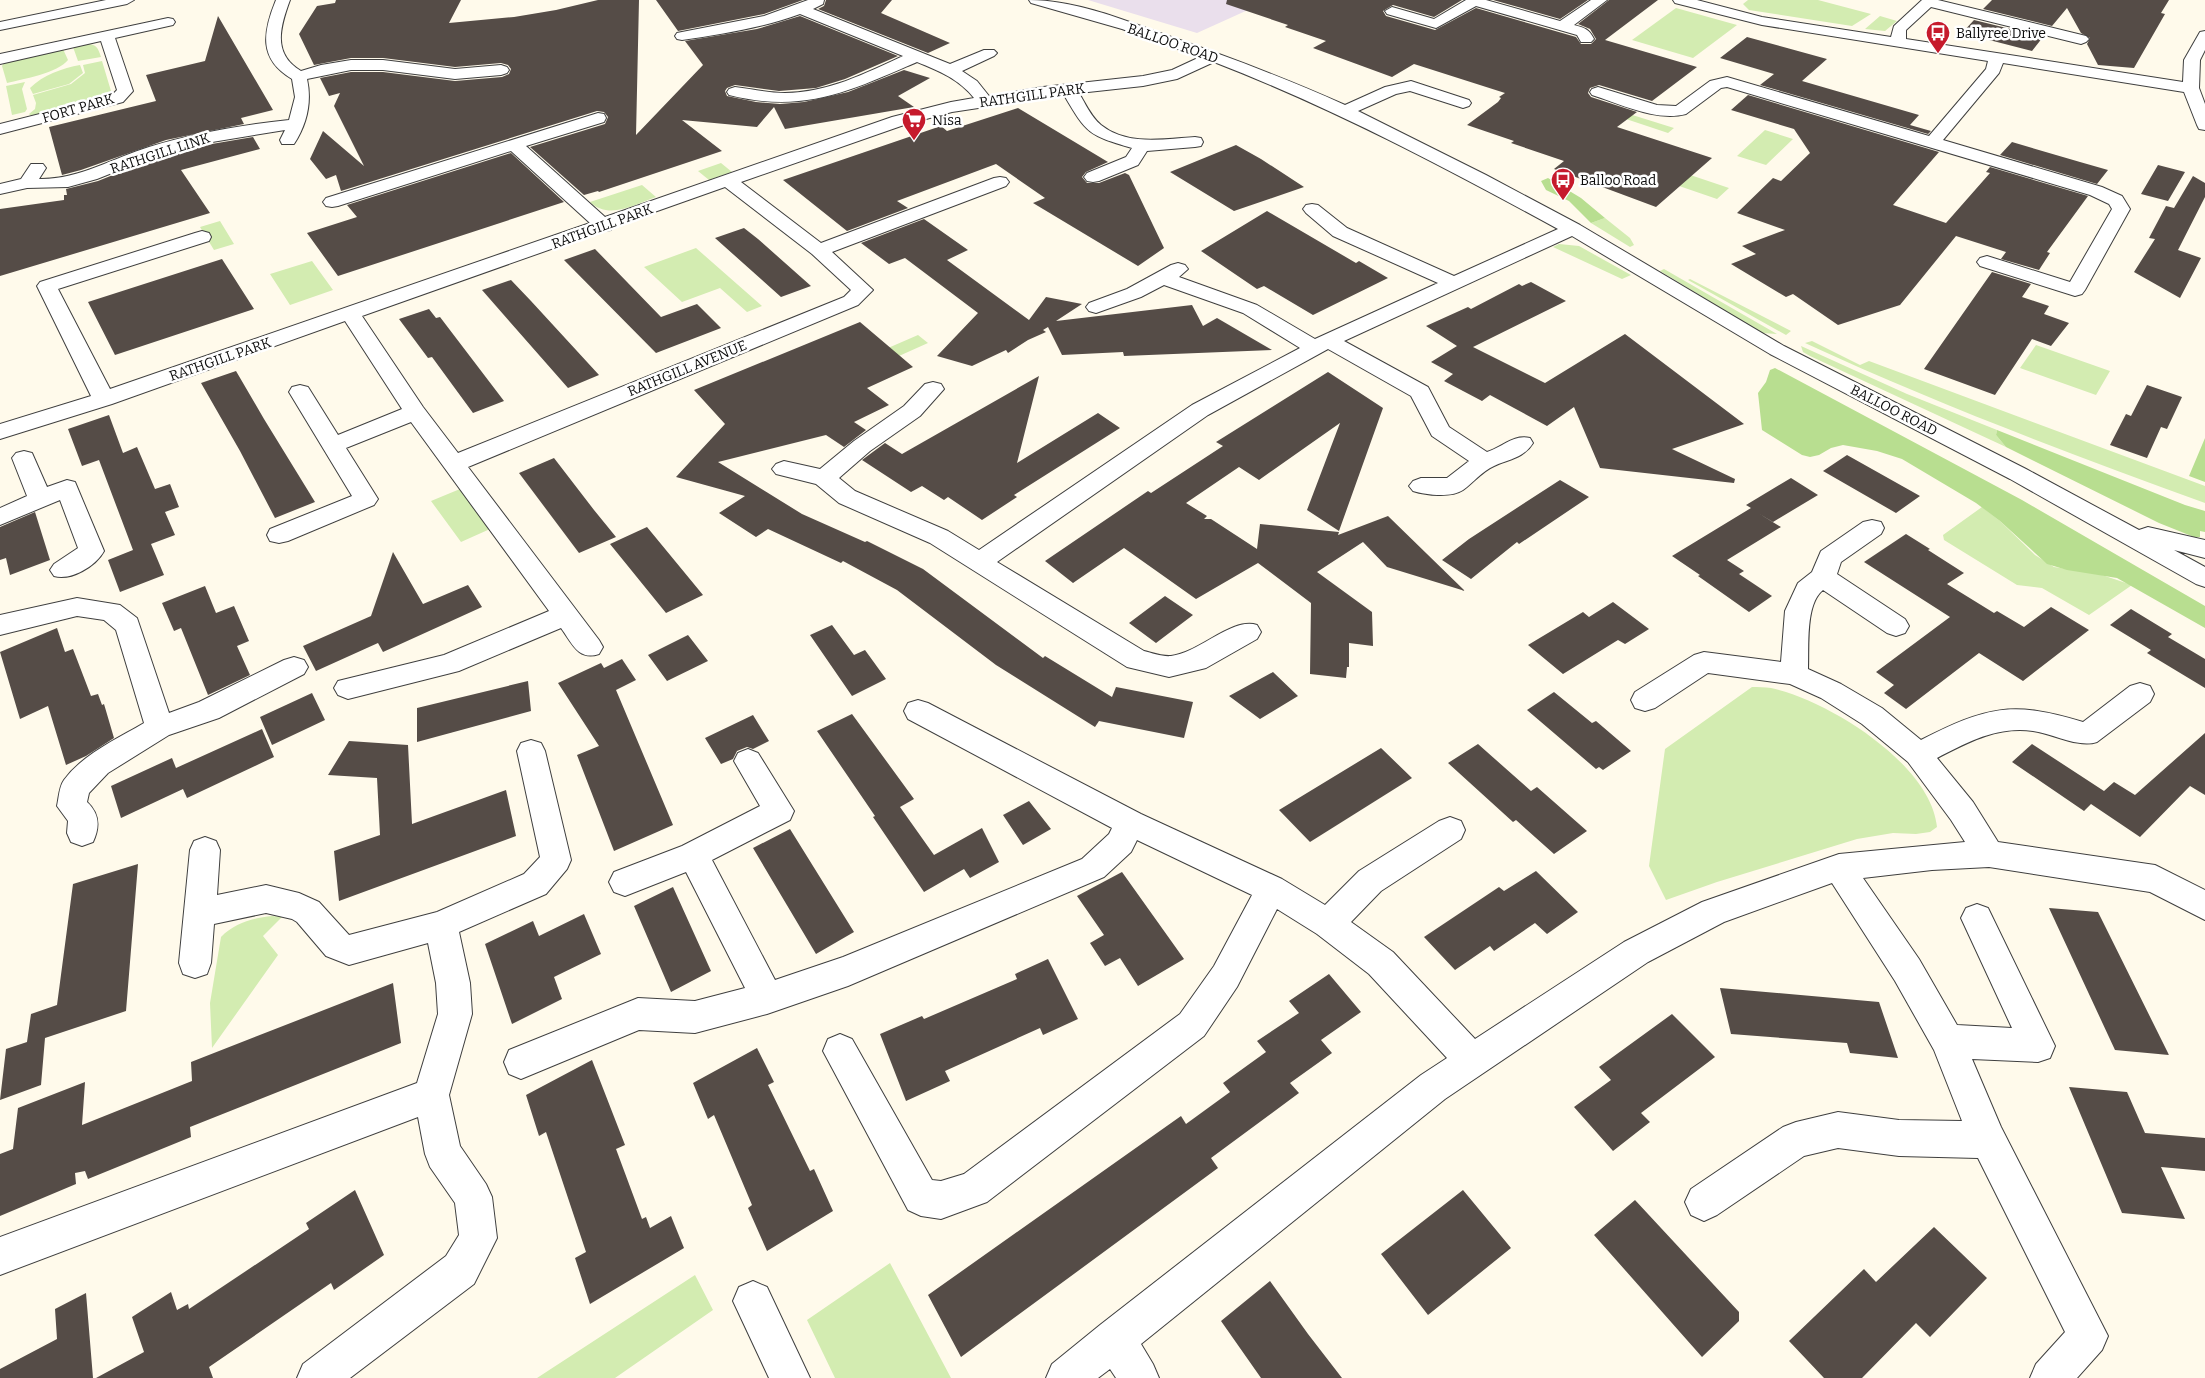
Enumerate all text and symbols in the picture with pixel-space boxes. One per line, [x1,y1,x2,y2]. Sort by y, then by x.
street label: BALLOO ROAD [1125,20,1221,67]
bus stop icon: Ballyree Drive [1925,20,1951,54]
place label: Ballyree Drive [1956,25,2046,42]
street label: RATHGILL PARK [978,80,1086,111]
street label: FORT PARK [40,90,116,127]
supermarket icon: Nisa [901,107,927,141]
place label: Nisa [932,112,962,129]
street label: RATHGILL LINK [108,129,212,178]
bus stop icon: Balloo Road [1550,167,1576,201]
place label: Balloo Road [1580,172,1656,189]
street label: RATHGILL PARK [549,200,655,253]
street label: RATHGILL PARK [167,334,273,385]
street label: RATHGILL AVENUE [625,337,749,400]
street label: BALLOO ROAD [1848,381,1940,440]

